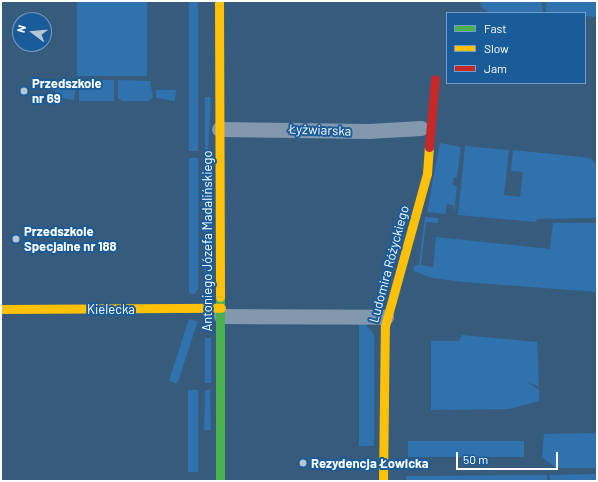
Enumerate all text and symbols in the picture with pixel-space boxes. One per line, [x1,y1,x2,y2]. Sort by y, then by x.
north arrow [12,12,52,52]
legend [446,12,586,84]
text: Fast [484,21,507,35]
text: N [14,24,28,34]
text: Slow [484,41,509,55]
text: Jam [484,61,507,75]
place label: Przedszkole nr 69 [32,76,102,107]
marker: Przedszkole nr 69 [19,86,29,96]
street label: Łyżwiarska [288,121,352,139]
street label: Antoniego Józefa Madalińskiego [199,150,215,332]
street label: Ludomira Różyckiego [366,204,412,324]
place label: Przedszkole Specjalne nr 188 [24,224,117,255]
marker: Przedszkole Specjalne nr 188 [11,234,21,244]
street label: Kielecka [87,301,135,317]
scale bar [458,444,560,470]
text: 50 m [463,452,488,466]
place label: Rezydencja Łowicka [311,455,429,471]
marker: Rezydencja Łowicka [298,458,308,468]

